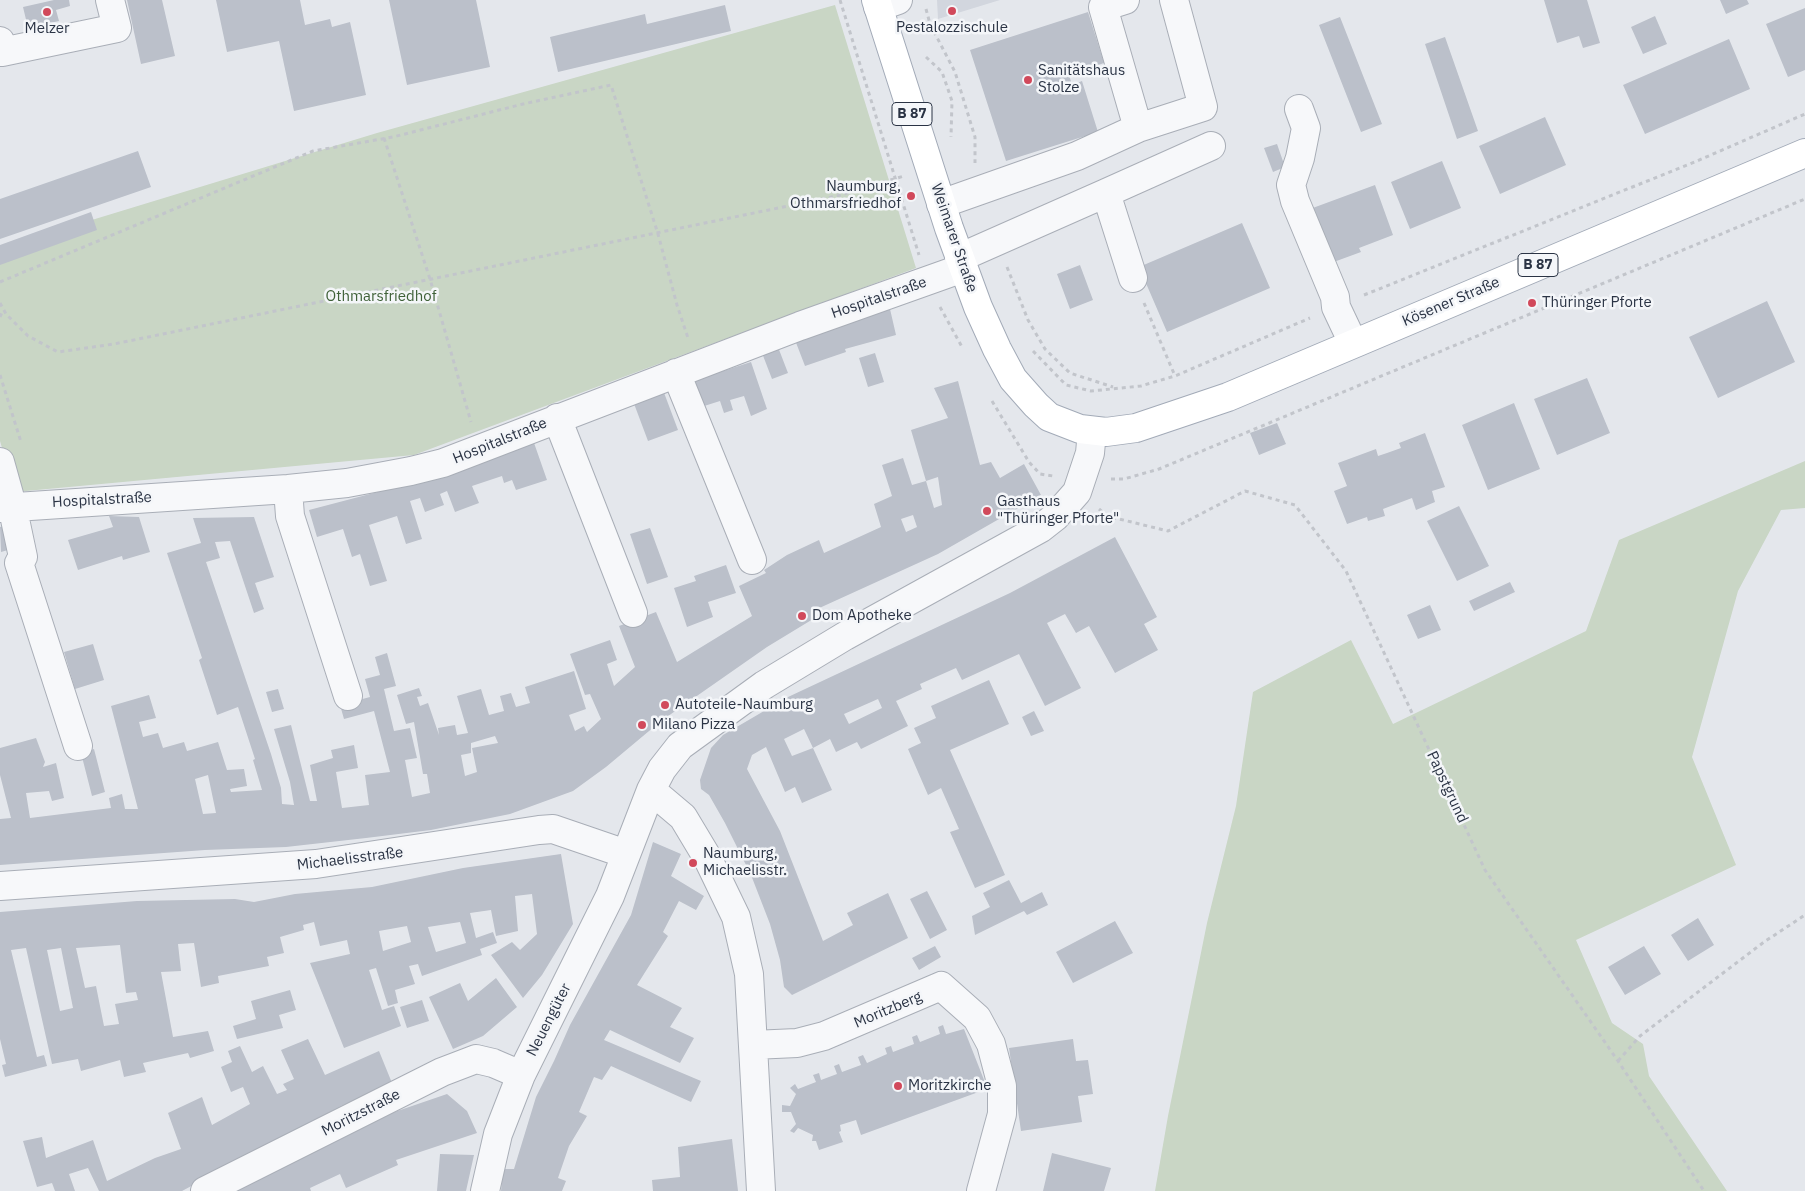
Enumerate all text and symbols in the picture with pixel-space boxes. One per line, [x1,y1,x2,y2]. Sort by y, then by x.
marker: Pestalozzischule [946,5,958,17]
marker: Melzer [41,6,53,18]
place label: Pestalozzischule [896,19,1008,37]
place label: Melzer [24,20,70,38]
place label: Sanitätshaus Stolze [1038,62,1125,97]
marker: Sanitätshaus Stolze [1022,74,1034,86]
road number: B 87 [892,102,932,126]
place label: Naumburg, Othmarsfriedhof [790,178,901,213]
street label: Weimarer Straße [927,181,981,295]
marker: Naumburg, Othmarsfriedhof [905,190,917,202]
road number: B 87 [1518,254,1558,276]
street label: Hospitalstraße [829,273,929,323]
street label: Kösener Straße [1400,273,1502,331]
park label: Othmarsfriedhof [326,288,436,306]
place label: Thüringer Pforte [1542,294,1652,312]
marker: Thüringer Pforte [1526,297,1538,309]
street label: Hospitalstraße [450,414,550,468]
street label: Hospitalstraße [52,488,152,512]
place label: Gasthaus "Thüringer Pforte" [997,493,1119,528]
marker: Gasthaus "Thüringer Pforte" [981,505,993,517]
place label: Dom Apotheke [812,607,912,625]
marker: Dom Apotheke [796,610,808,622]
place label: Autoteile-Naumburg [675,696,813,714]
marker: Autoteile-Naumburg [659,699,671,711]
place label: Milano Pizza [652,716,735,734]
marker: Milano Pizza [636,719,648,731]
street label: Papstgrund [1423,748,1471,826]
street label: Michaelisstraße [296,844,404,874]
place label: Naumburg, Michaelisstr. [703,845,787,880]
marker: Naumburg, Michaelisstr. [687,857,699,869]
street label: Neuengüter [523,981,575,1059]
street label: Moritzberg [851,988,925,1032]
place label: Moritzkirche [908,1077,991,1095]
marker: Moritzkirche [892,1080,904,1092]
street label: Moritzstraße [319,1086,403,1140]

